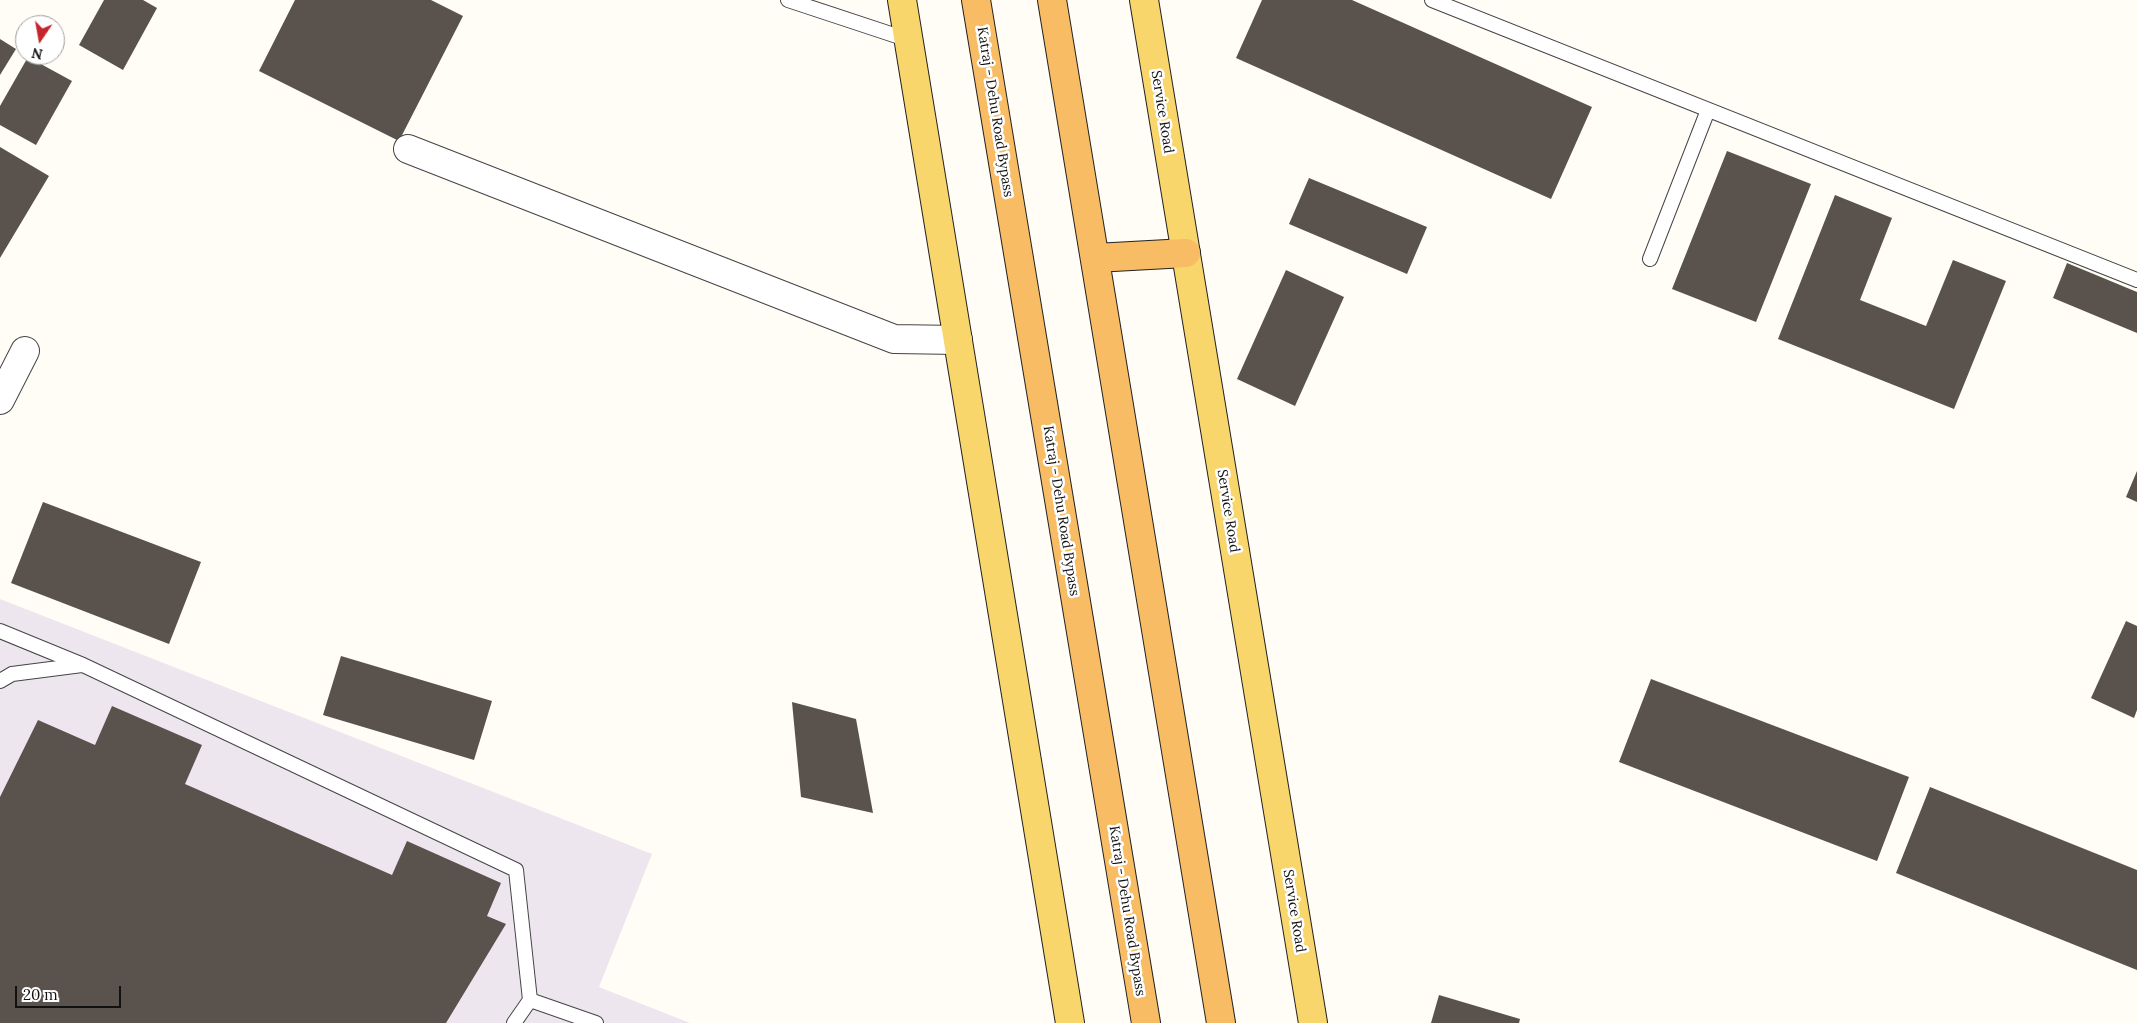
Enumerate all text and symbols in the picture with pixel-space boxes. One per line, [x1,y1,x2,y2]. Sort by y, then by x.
north arrow [15,15,65,65]
street label: Katraj - Dehu Road Bypass [973,26,1017,198]
text: N [30,44,44,64]
street label: Service Road [1147,69,1177,155]
street label: Katraj - Dehu Road Bypass [1039,425,1083,597]
street label: Service Road [1213,468,1243,554]
street label: Katraj - Dehu Road Bypass [1105,825,1149,997]
street label: Service Road [1279,868,1309,954]
scale bar [18,976,124,1008]
text: 20 m [23,985,58,1004]

